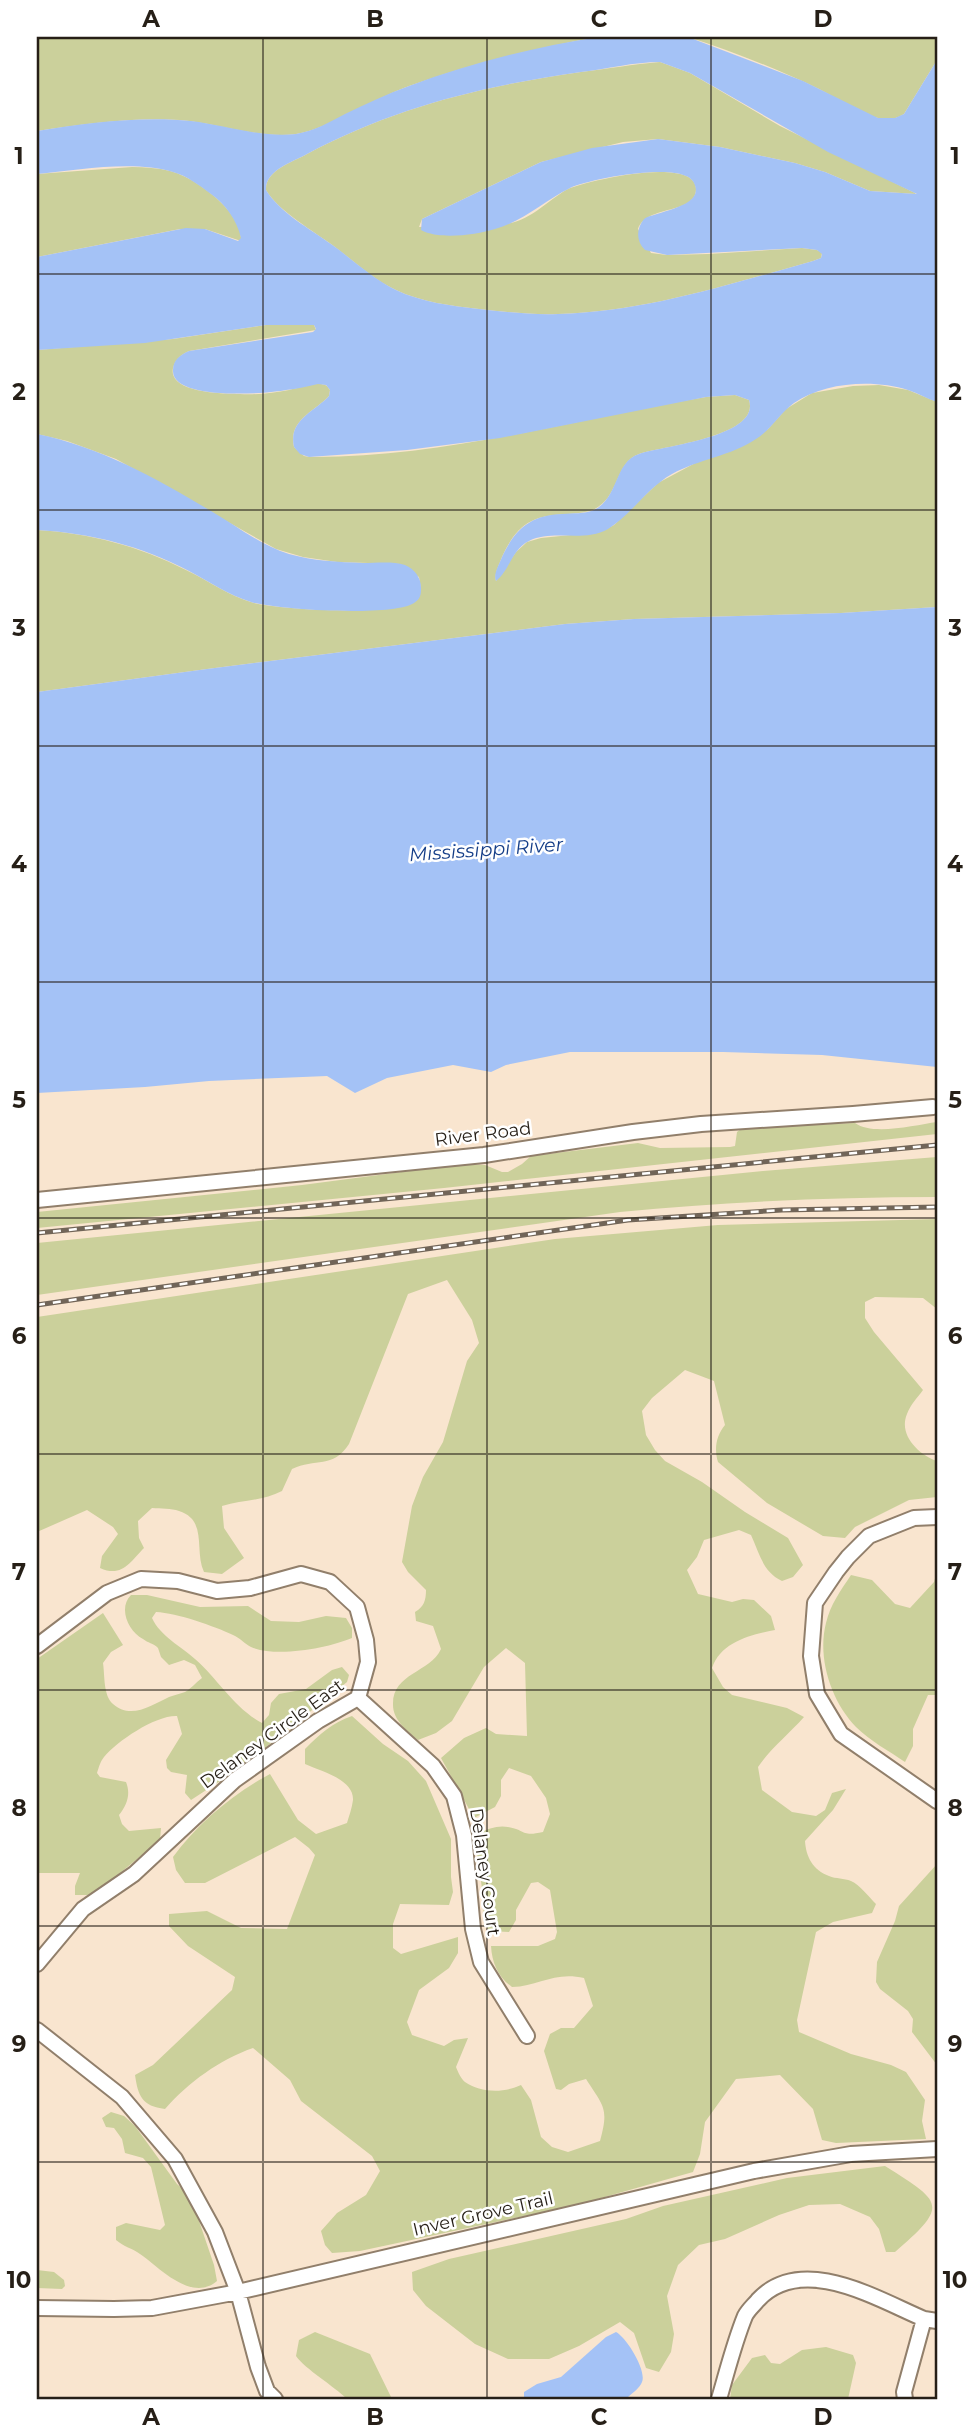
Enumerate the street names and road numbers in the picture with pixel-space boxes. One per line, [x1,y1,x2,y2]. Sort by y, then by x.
street label: River Road [433,1117,533,1151]
street label: Delaney Circle East [196,1674,348,1794]
street label: Delaney Court [465,1807,505,1937]
street label: Inver Grove Trail [411,2187,555,2241]

